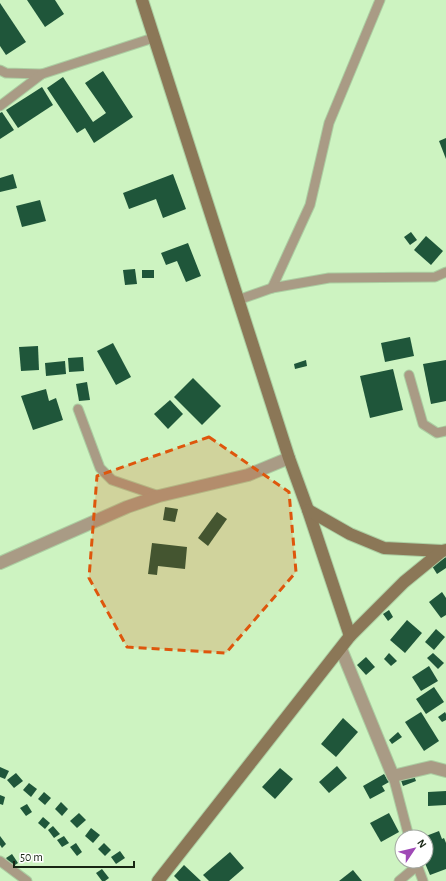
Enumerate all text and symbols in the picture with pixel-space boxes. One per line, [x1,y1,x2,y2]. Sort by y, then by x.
north arrow [394,829,434,869]
text: N [415,837,428,850]
scale bar [14,843,134,869]
text: 50 m [20,851,43,863]

